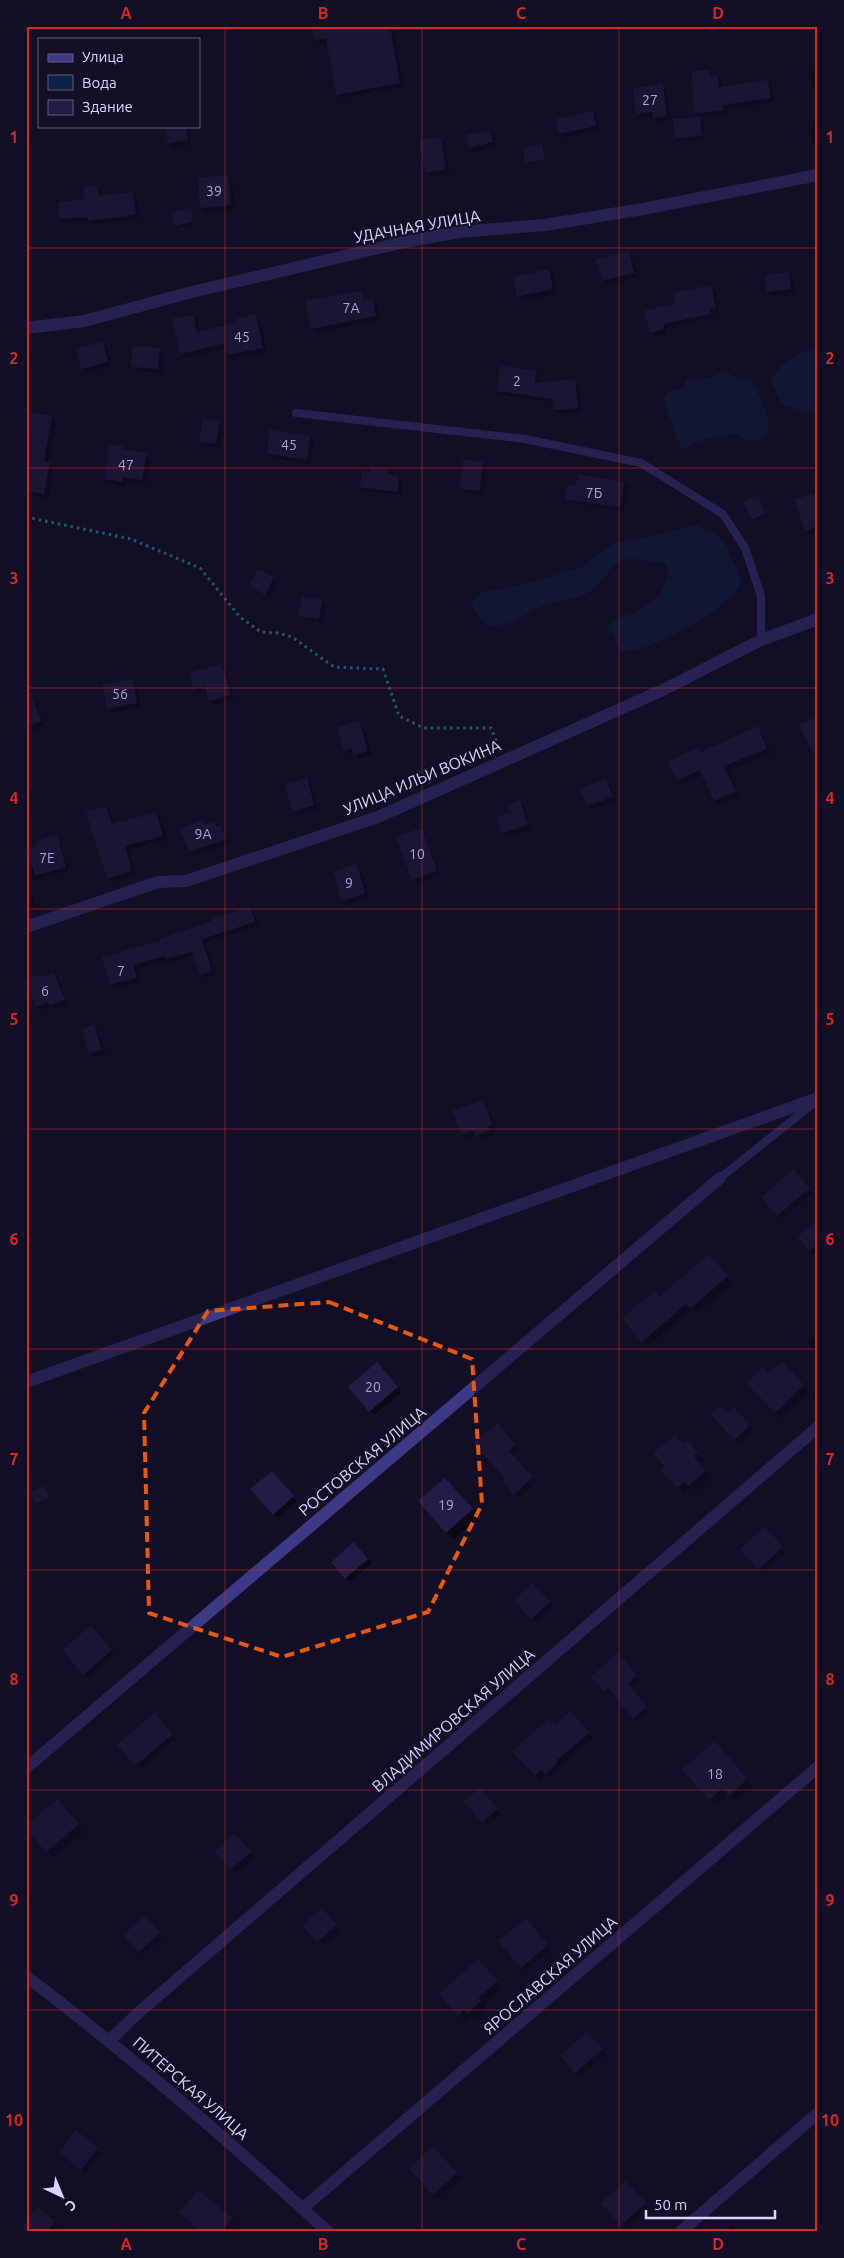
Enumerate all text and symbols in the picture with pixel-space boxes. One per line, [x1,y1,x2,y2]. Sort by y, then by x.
text: A [120,4,132,22]
text: B [318,4,328,22]
text: C [516,4,526,22]
text: D [712,4,724,22]
legend [38,38,200,128]
text: Улица [82,48,124,65]
text: Вода [82,74,117,91]
house number: 27 [642,92,658,108]
text: Здание [82,98,133,115]
text: 1 [9,128,19,146]
text: 1 [825,128,835,146]
house number: 39 [206,183,222,199]
street label: УДАЧНАЯ УЛИЦА [353,206,482,246]
house number: 7А [343,300,360,316]
house number: 45 [234,329,250,345]
text: 2 [9,349,19,367]
text: 2 [825,349,835,367]
house number: 2 [513,373,521,389]
house number: 45 [281,437,297,453]
house number: 47 [118,457,134,473]
house number: 7Б [586,485,602,501]
text: 3 [9,569,19,587]
text: 3 [825,569,835,587]
house number: 56 [112,686,128,702]
street label: УЛИЦА ИЛЬИ ВОКИНА [341,735,504,818]
text: 4 [9,789,19,807]
text: 4 [825,789,835,807]
house number: 9А [195,826,212,842]
house number: 10 [409,846,425,862]
house number: 7Е [39,850,55,866]
house number: 9 [345,875,353,891]
house number: 7 [117,963,125,979]
house number: 6 [41,983,49,999]
text: 5 [9,1010,19,1028]
text: 5 [825,1010,835,1028]
text: 6 [9,1230,19,1248]
text: 6 [825,1230,835,1248]
house number: 20 [365,1379,381,1395]
street label: РОСТОВСКАЯ УЛИЦА [295,1402,430,1519]
text: 7 [9,1450,19,1468]
text: 7 [825,1450,835,1468]
house number: 19 [438,1497,454,1513]
street label: ВЛАДИМИРОВСКАЯ УЛИЦА [368,1644,538,1795]
text: 8 [9,1670,19,1688]
text: 8 [825,1670,835,1688]
house number: 18 [707,1766,723,1782]
text: 9 [9,1891,19,1909]
text: 9 [825,1891,835,1909]
street label: ЯРОСЛАВСКАЯ УЛИЦА [480,1912,621,2038]
street label: ПИТЕРСКАЯ УЛИЦА [130,2033,253,2143]
text: 10 [5,2111,23,2129]
text: 10 [821,2111,839,2129]
north arrow [38,2170,88,2220]
scale bar [646,2188,775,2220]
text: С [62,2196,80,2214]
text: 50 m [654,2196,687,2213]
text: A [120,2235,132,2253]
text: B [318,2235,328,2253]
text: C [516,2235,526,2253]
text: D [712,2235,724,2253]

